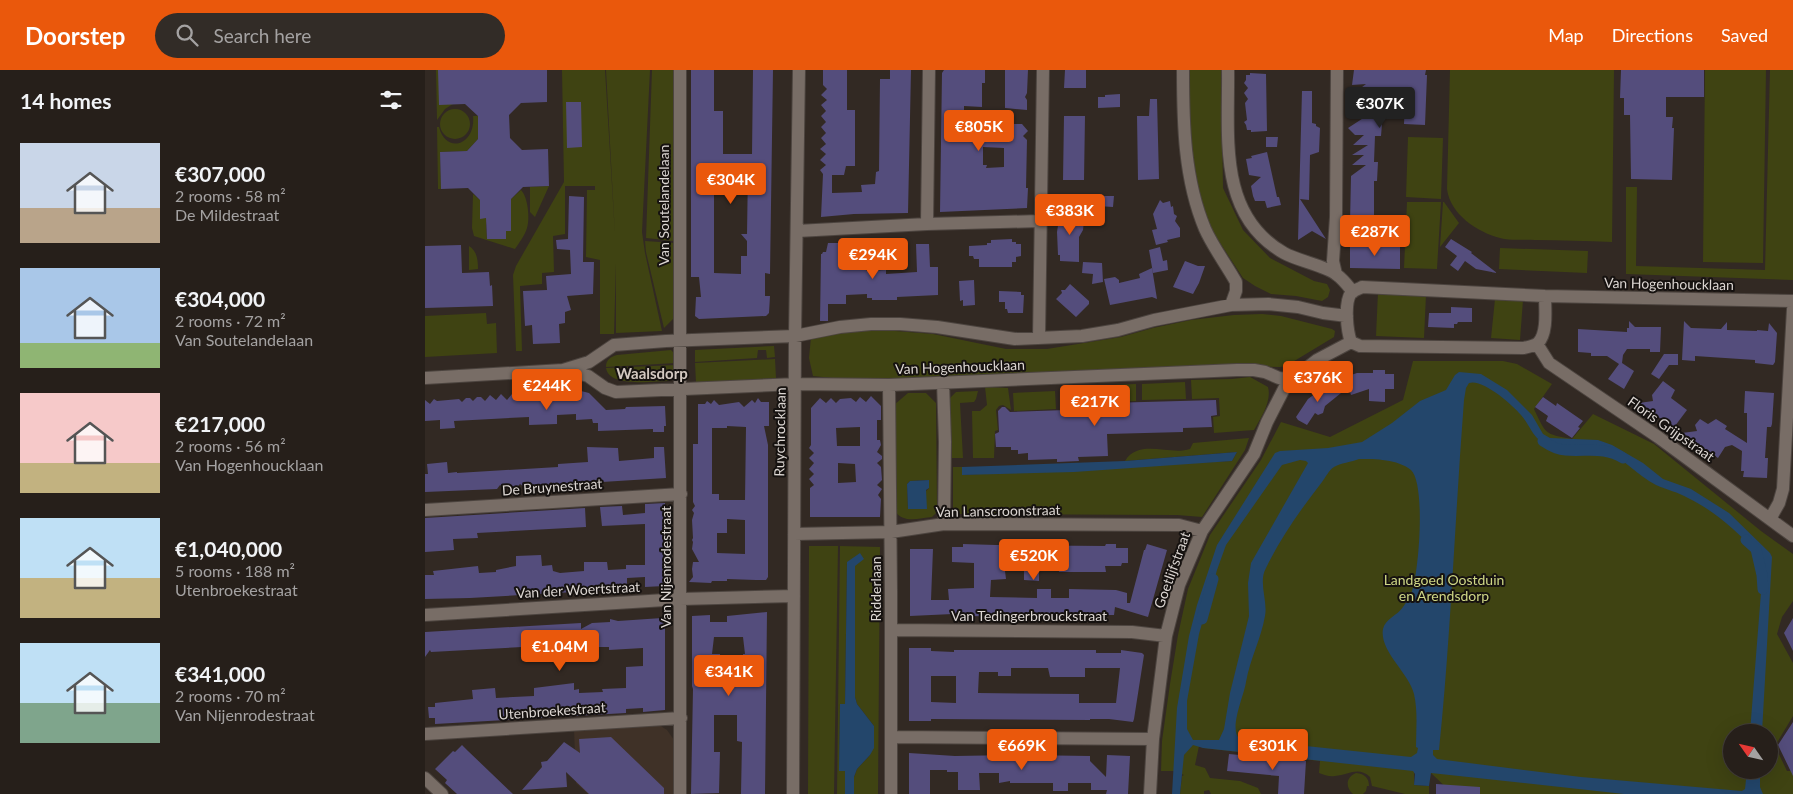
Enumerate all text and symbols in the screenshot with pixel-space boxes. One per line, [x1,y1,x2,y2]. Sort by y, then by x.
search box [155,13,505,58]
text: Doorstep [25,21,125,50]
icon: search [173,21,201,49]
text: Search here [213,24,311,47]
text: Map [1548,24,1584,46]
text: Directions [1612,24,1693,46]
text: Saved [1721,24,1768,46]
icon: filters [377,86,405,114]
pin: €307K [1345,87,1415,129]
text: 14 homes [20,88,111,113]
text: €307K [1356,93,1404,112]
pin: €805K [944,109,1014,152]
text: €805K [955,116,1003,135]
street label: Van Soutelandelaan [655,145,672,265]
text: €307,000 [175,161,265,186]
pin: €304K [696,162,766,205]
icon: home [60,163,120,223]
text: €304K [707,169,755,188]
text: 2 rooms · 58 m² [175,186,286,205]
pin: €383K [1035,194,1105,236]
text: €383K [1046,200,1094,219]
text: De Mildestraat [175,205,279,224]
pin: €287K [1340,214,1410,257]
text: €287K [1351,221,1399,240]
pin: €294K [838,238,908,280]
text: €294K [849,244,897,263]
street label: Van Hogenhoucklaan [1604,274,1734,293]
text: €304,000 [175,286,265,311]
icon: home [60,288,120,348]
text: 2 rooms · 72 m² [175,311,286,330]
text: Van Soutelandelaan [175,330,313,349]
street label: Van Hogenhoucklaan [895,356,1025,377]
pin: €376K [1283,360,1353,403]
district label: Waalsdorp [616,364,688,382]
text: €376K [1294,367,1342,386]
pin: €244K [512,368,582,411]
text: €244K [523,375,571,394]
pin: €217K [1060,384,1130,427]
street label: Ruychrocklaan [770,387,789,477]
text: €217K [1071,391,1119,410]
street label: Floris Grijpstraat [1625,392,1718,465]
text: €217,000 [175,411,265,436]
icon: home [60,413,120,473]
text: 2 rooms · 56 m² [175,436,286,455]
text: Van Hogenhoucklaan [175,455,324,474]
street label: De Bruynestraat [501,475,603,498]
street label: Van Lanscroonstraat [935,501,1061,520]
street label: Van Nijenrodestraat [657,506,674,628]
street label: Goetlijfstraat [1150,529,1193,610]
text: €1,040,000 [175,536,282,561]
icon: home [60,538,120,598]
pin: €520K [999,538,1069,581]
text: €520K [1010,545,1058,564]
street label: Ridderlaan [867,556,884,622]
text: 5 rooms · 188 m² [175,561,295,580]
park label: Landgoed Oostduin en Arendsdorp [1384,571,1504,604]
street label: Van der Woertstraat [515,578,640,601]
text: Utenbroekestraat [175,580,298,599]
street label: Van Tedingerbrouckstraat [951,607,1107,624]
pin: €1.04M [519,630,601,672]
text: €1.04M [532,636,588,655]
pin: €341K [694,654,764,697]
text: €341,000 [175,661,265,686]
text: €341K [705,661,753,680]
icon: home [60,663,120,723]
text: 2 rooms · 70 m² [175,686,286,705]
street label: Utenbroekestraat [498,698,606,723]
text: Van Nijenrodestraat [175,705,315,724]
north arrow [1723,724,1777,779]
map controls [1723,724,1778,779]
pin: €669K [987,728,1057,771]
pin: €301K [1238,728,1308,771]
text: €669K [998,735,1046,754]
text: €301K [1249,735,1297,754]

